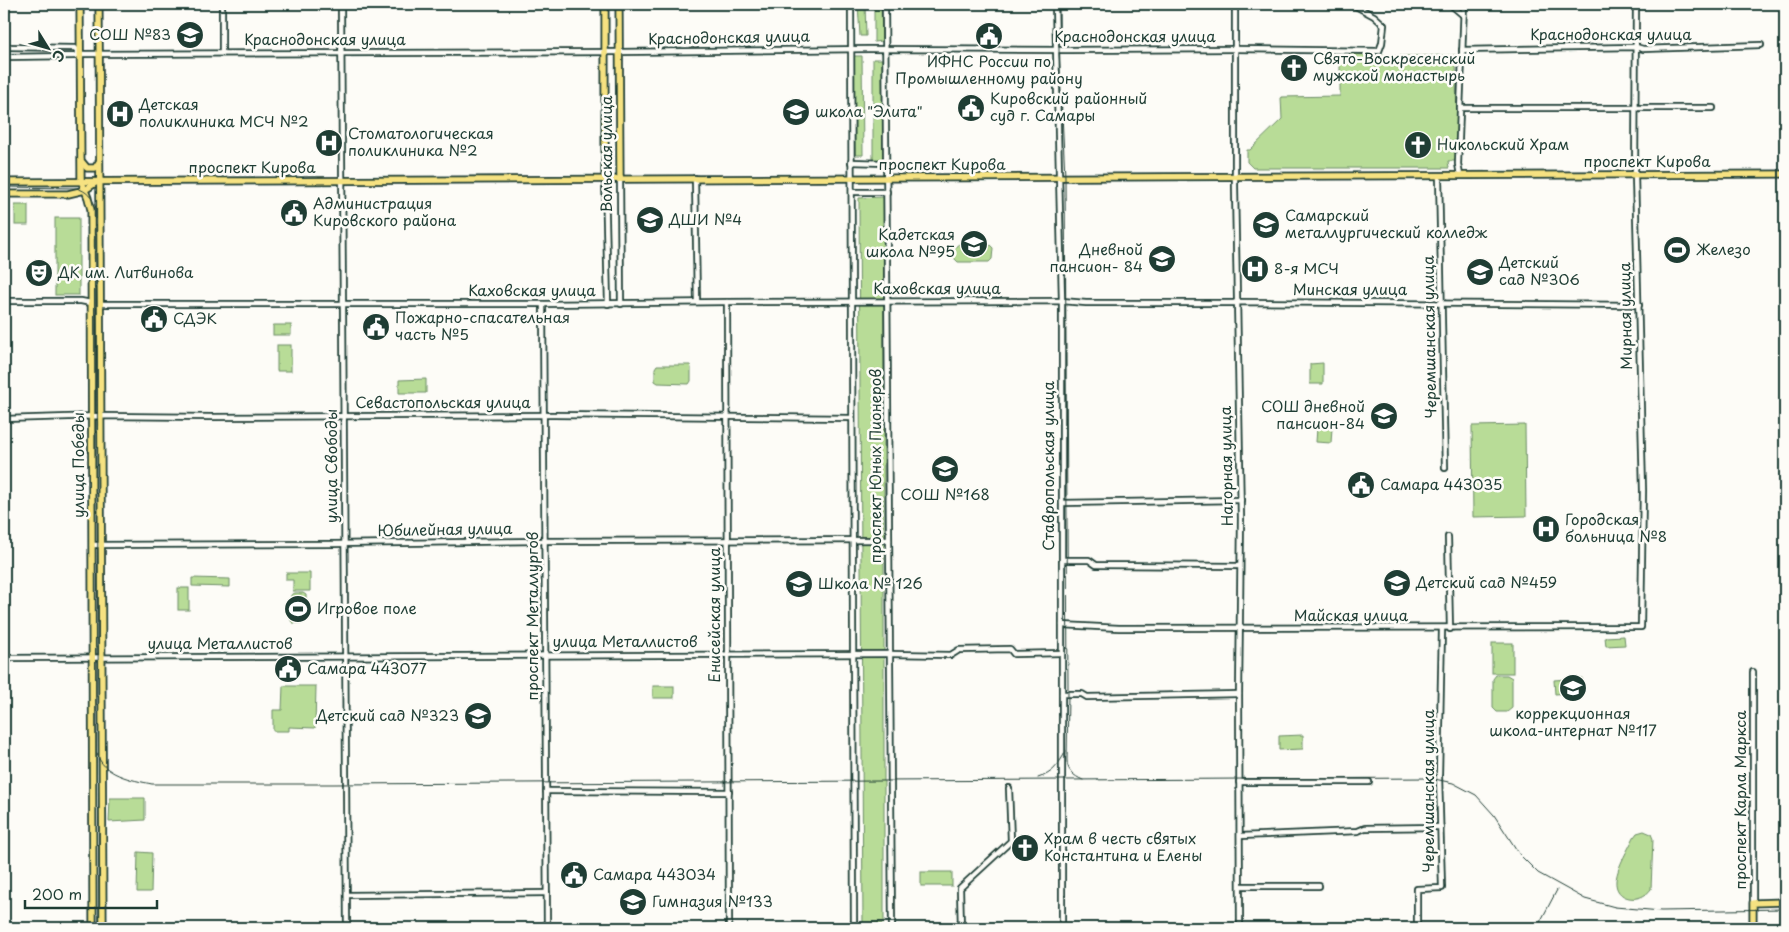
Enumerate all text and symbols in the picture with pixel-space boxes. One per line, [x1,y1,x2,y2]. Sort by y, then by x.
school or university icon: СОШ №83 [175,20,205,50]
public building icon: ИФНС России по Промышленному району [974,21,1004,51]
north arrow [22,22,72,72]
place label: СОШ №83 [89,22,171,45]
street label: Краснодонская улица [1530,22,1692,45]
street label: Краснодонская улица [648,24,810,49]
street label: Краснодонская улица [1054,24,1216,47]
street label: Краснодонская улица [244,27,406,50]
text: С [47,46,70,67]
place label: Свято-Воскресенский мужской монастырь [1313,46,1475,86]
place label: ИФНС России по Промышленному району [895,49,1083,89]
church icon: Свято-Воскресенский мужской монастырь [1279,53,1309,83]
place label: Кировский районный суд г. Самары [990,86,1147,126]
place label: Детская поликлиника МСЧ №2 [138,92,309,132]
public building icon: Кировский районный суд г. Самары [956,93,986,123]
street label: Вольская улица [594,95,617,213]
school or university icon: школа "Элита" [781,97,811,127]
hospital icon: Детская поликлиника МСЧ №2 [105,99,135,129]
place label: школа "Элита" [815,99,923,122]
place label: Стоматологическая поликлиника №2 [348,121,494,161]
hospital icon: Стоматологическая поликлиника №2 [314,128,344,158]
church icon: Никольский Храм [1403,130,1433,160]
place label: Никольский Храм [1437,132,1570,155]
street label: проспект Кирова [1583,149,1711,172]
street label: проспект Кирова [878,152,1006,175]
street label: проспект Кирова [188,155,316,178]
place label: Администрация Кировского района [313,191,457,231]
public building icon: Администрация Кировского района [279,198,309,228]
place label: Самарский металлургический колледж [1285,203,1488,243]
school or university icon: ДШИ №4 [635,205,665,235]
place label: ДШИ №4 [668,207,742,230]
school or university icon: Самарский металлургический колледж [1251,210,1281,240]
place label: Кадетская школа №95 [866,222,955,262]
school or university icon: Кадетская школа №95 [959,229,989,259]
sports icon: Железо [1662,235,1692,265]
place label: Дневной пансион- 84 [1049,237,1143,277]
place label: Железо [1696,237,1751,260]
school or university icon: Дневной пансион- 84 [1147,244,1177,274]
place label: Детский сад №306 [1498,250,1580,290]
hospital icon: 8-я МСЧ [1240,254,1270,284]
street label: Черемшанская улица [1416,255,1441,419]
place label: 8-я МСЧ [1274,256,1339,279]
school or university icon: Детский сад №306 [1465,257,1495,287]
theatre icon: ДК им. Литвинова [24,258,54,288]
place label: ДК им. Литвинова [57,260,194,283]
street label: Мирная улица [1612,262,1637,370]
street label: Каховская улица [873,276,1001,299]
street label: Минская улица [1293,277,1408,300]
street label: Каховская улица [468,278,596,301]
public building icon: СДЭК [139,304,169,334]
place label: Пожарно-спасательная часть №5 [395,305,570,345]
place label: СДЭК [173,306,217,329]
public building icon: Пожарно-спасательная часть №5 [361,312,391,342]
street label: проспект Юных Пионеров [863,369,886,563]
street label: Ставропольская улица [1036,381,1059,551]
street label: Севастопольская улица [355,390,531,413]
place label: СОШ дневной пансион-84 [1261,394,1365,434]
school or university icon: СОШ дневной пансион-84 [1369,401,1399,431]
street label: Нагорная улица [1213,405,1238,526]
street label: улица Свободы [319,409,342,523]
street label: улица Победы [66,412,89,518]
school or university icon: СОШ №168 [930,454,960,484]
public building icon: Самара 443035 [1346,470,1376,500]
place label: Самара 443035 [1380,472,1502,495]
place label: СОШ №168 [900,482,990,505]
place label: Городская больница №8 [1565,507,1667,547]
hospital icon: Городская больница №8 [1531,514,1561,544]
street label: Юбилейная улица [377,516,513,541]
street label: проспект Металлургов [520,531,543,701]
street label: Енисейская улица [702,547,725,683]
school or university icon: Детский сад №459 [1382,568,1412,598]
school or university icon: Школа № 126 [784,569,814,599]
place label: Детский сад №459 [1415,570,1557,593]
place label: Школа № 126 [818,571,923,594]
sports icon: Игровое поле [283,594,313,624]
place label: Игровое поле [317,596,417,619]
street label: Майская улица [1294,603,1409,626]
street label: улица Металлистов [552,629,698,652]
street label: улица Металлистов [147,631,293,654]
public building icon: Самара 443077 [273,654,303,684]
place label: Самара 443077 [307,656,427,679]
school or university icon: коррекционная школа-интернат №117 [1558,673,1588,703]
school or university icon: Детский сад №323 [463,701,493,731]
place label: коррекционная школа-интернат №117 [1489,701,1657,741]
place label: Детский сад №323 [315,703,459,726]
street label: Черемшанская улица [1416,709,1439,873]
street label: проспект Карла Маркса [1728,710,1751,889]
place label: Храм в честь святых Константина и Елены [1044,826,1202,866]
church icon: Храм в честь святых Константина и Елены [1010,833,1040,863]
public building icon: Самара 443034 [559,860,589,890]
place label: Самара 443034 [593,862,716,885]
scale bar [25,877,158,909]
text: 200 m [32,882,82,905]
school or university icon: Гимназия №133 [618,887,648,917]
place label: Гимназия №133 [652,889,773,912]

